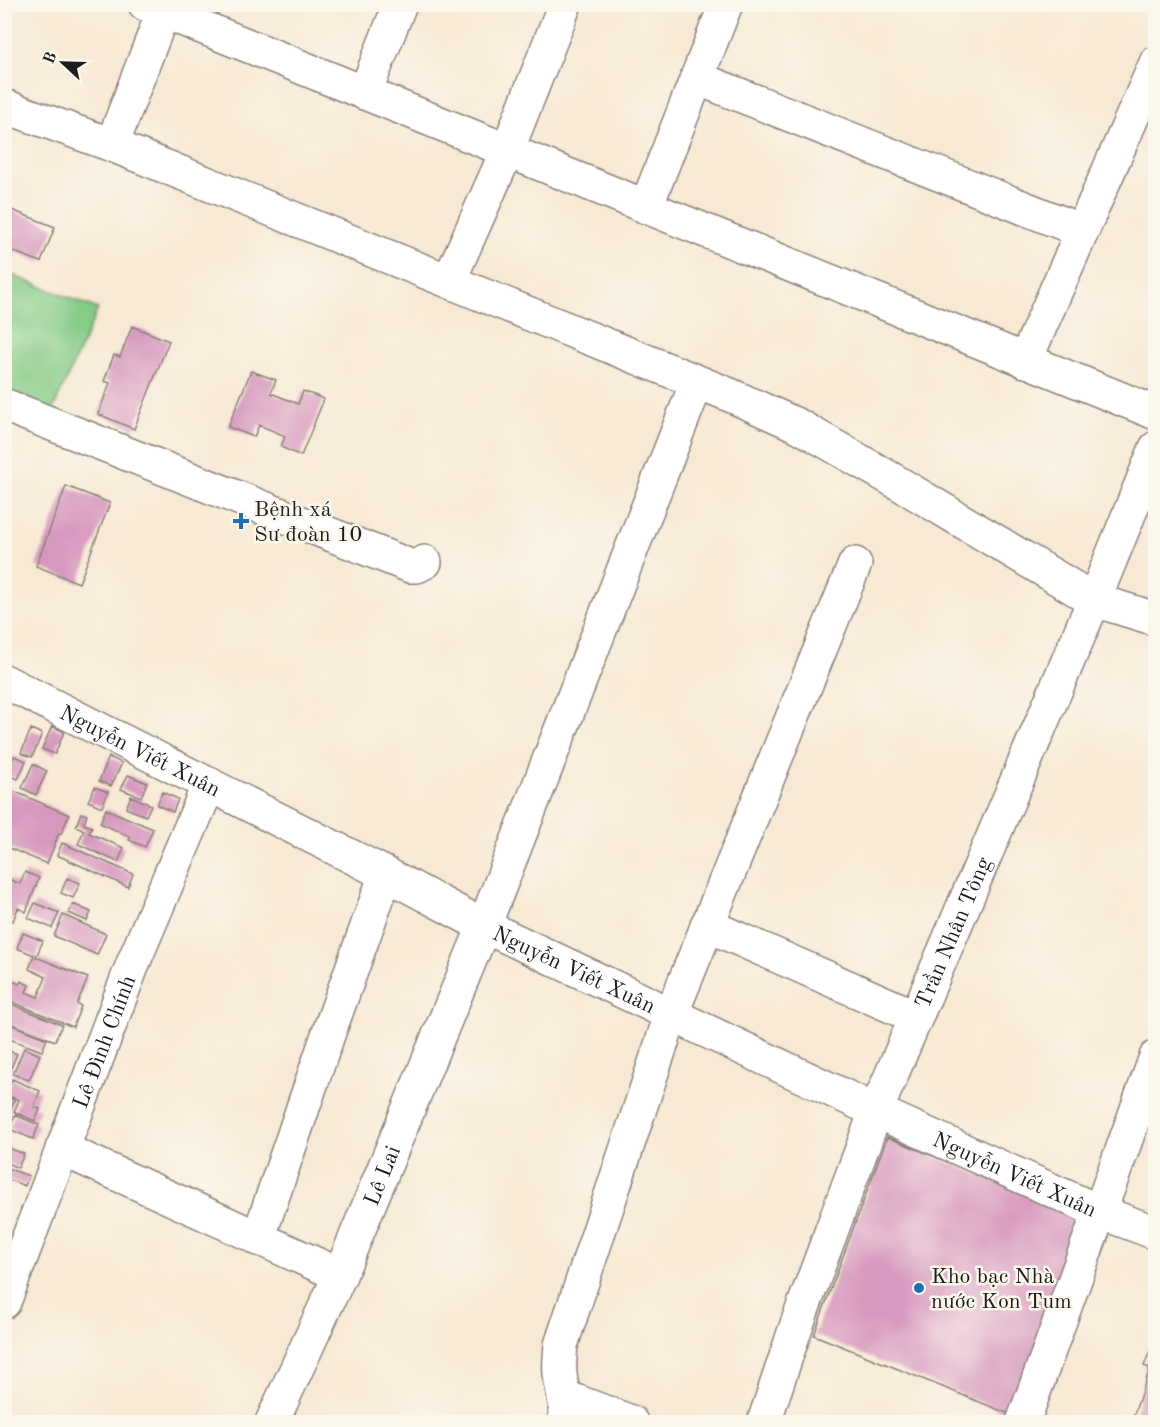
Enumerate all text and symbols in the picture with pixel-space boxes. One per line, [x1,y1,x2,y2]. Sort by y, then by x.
north arrow [33,33,93,93]
text: B [41,50,60,66]
place label: Bệnh xá Sư đoàn 10 [254,499,362,546]
marker: Bệnh xá Sư đoàn 10 [232,512,250,530]
street label: Nguyễn Viết Xuân [56,702,224,802]
street label: Trần Nhân Tông [912,854,996,1012]
street label: Nguyễn Viết Xuân [489,923,659,1018]
street label: Lê Đình Chính [70,972,141,1112]
street label: Nguyễn Viết Xuân [929,1129,1100,1222]
street label: Lê Lai [361,1143,405,1209]
place label: Kho bạc Nhà nước Kon Tum [931,1266,1072,1313]
marker: Kho bạc Nhà nước Kon Tum [912,1281,926,1295]

